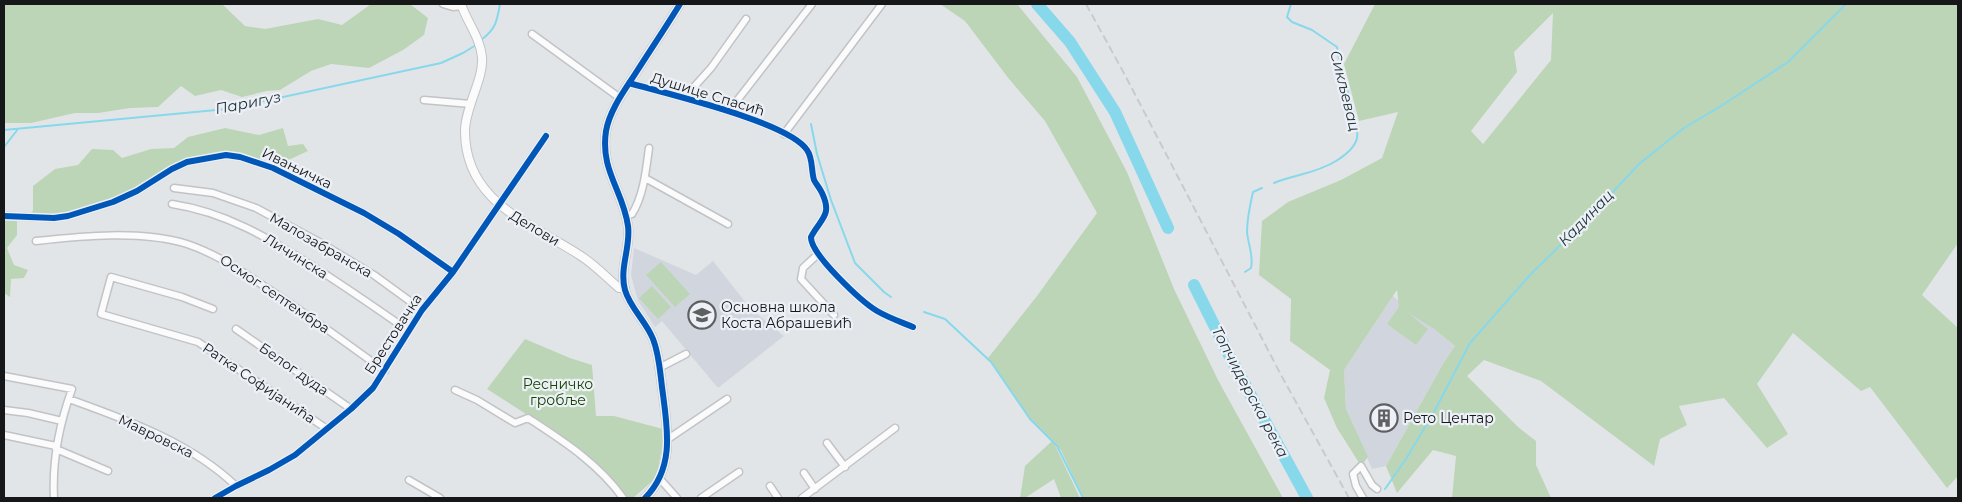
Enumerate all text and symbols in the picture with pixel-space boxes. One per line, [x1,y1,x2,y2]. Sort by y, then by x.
water label: Сикљевац [1326,48,1365,133]
street label: Душице Спасић [649,68,767,120]
water label: Паригуз [213,87,283,118]
street label: Ивањичка [259,143,335,193]
water label: Кадинац [1554,185,1617,250]
street label: Делови [507,206,563,250]
street label: Малозабранска [267,208,375,282]
street label: Личинска [261,229,331,283]
street label: Осмог септембра [217,251,333,337]
street label: Брестовачка [360,290,426,378]
place label: Основна школа Коста Абрашевић [721,298,852,332]
school or university icon: Основна школа Коста Абрашевић [687,300,717,330]
water label: Топчидерска река [1208,323,1293,461]
street label: Ратка Софијанића [199,339,319,427]
street label: Белог дуда [256,339,332,399]
park label: Ресничко гробље [523,375,593,409]
building icon: Рето Центар [1369,403,1399,433]
place label: Рето Центар [1403,409,1494,427]
street label: Мавровска [116,410,196,462]

